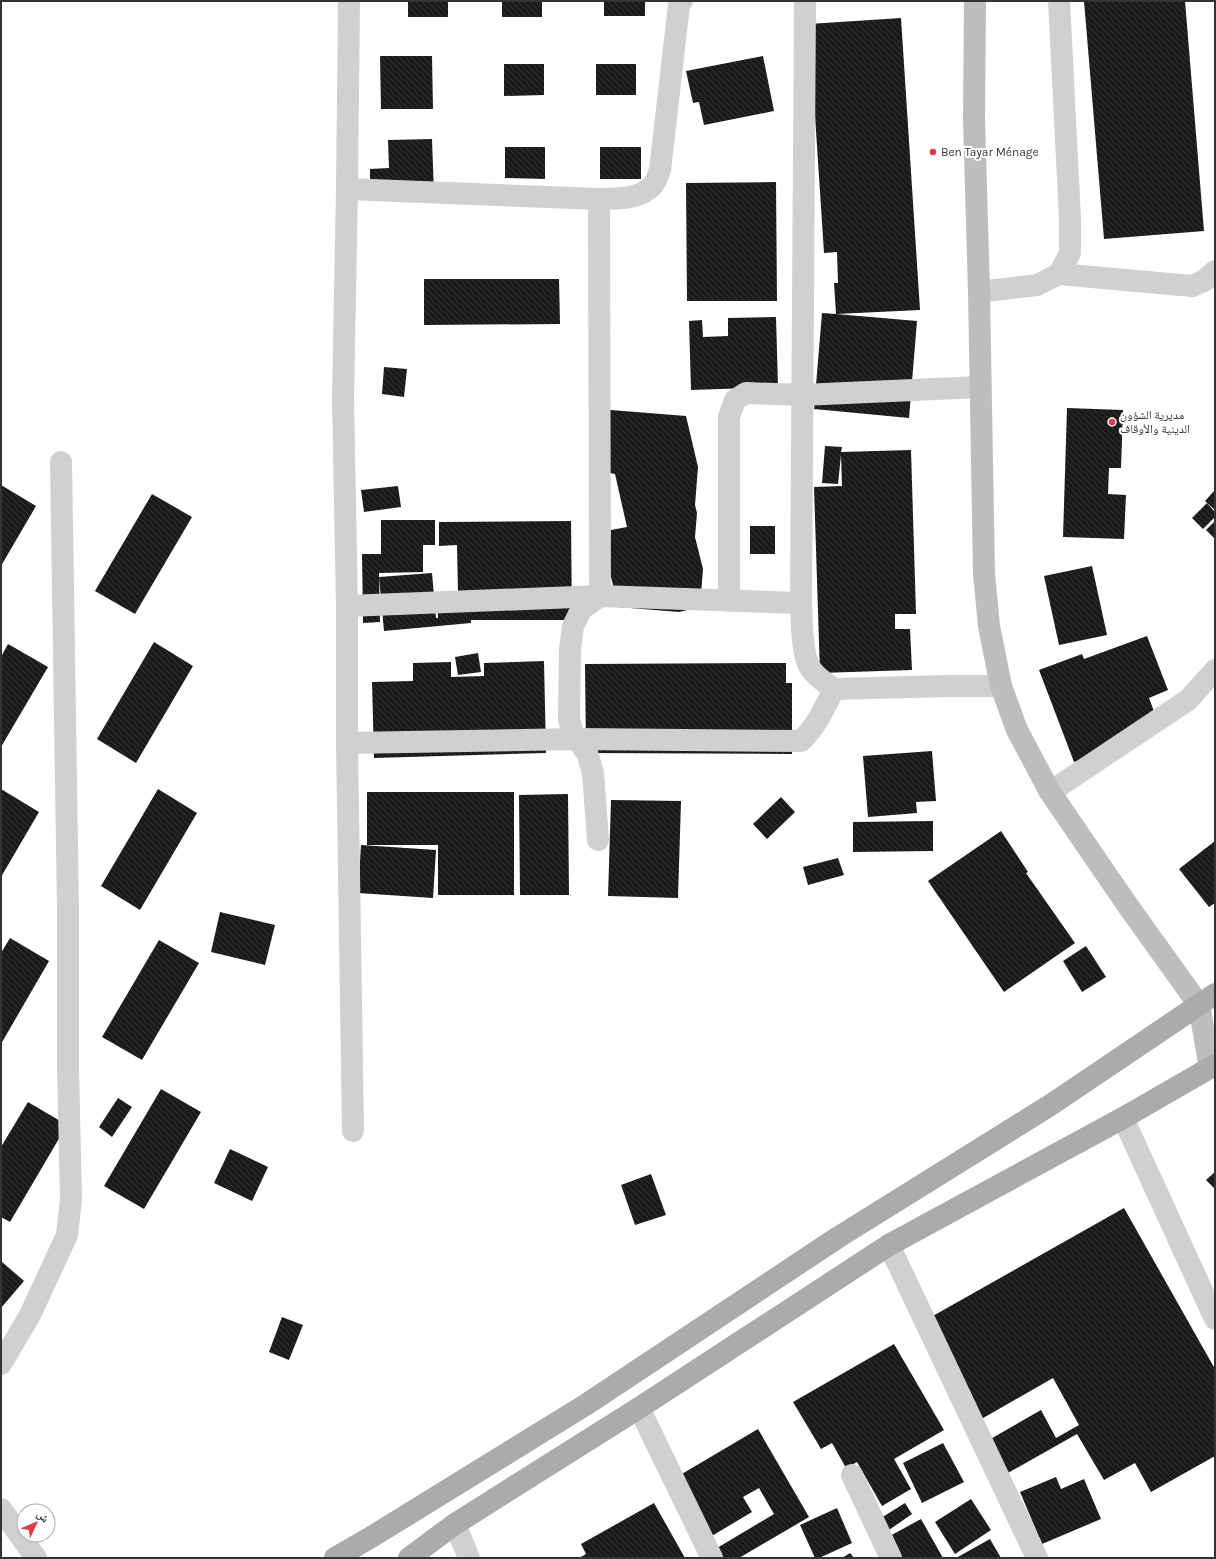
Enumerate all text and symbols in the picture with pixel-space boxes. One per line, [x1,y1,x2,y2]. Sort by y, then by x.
place label: Ben Tayar Ménage [941,145,1039,159]
marker: Ben Tayar Ménage [928,147,938,157]
place label: مديرية الشؤون الدينية والأوقاف [1120,408,1190,436]
marker: مديرية الشؤون الدينية والأوقاف [1107,417,1117,427]
north arrow [16,1503,56,1543]
text: ش [33,1508,52,1526]

